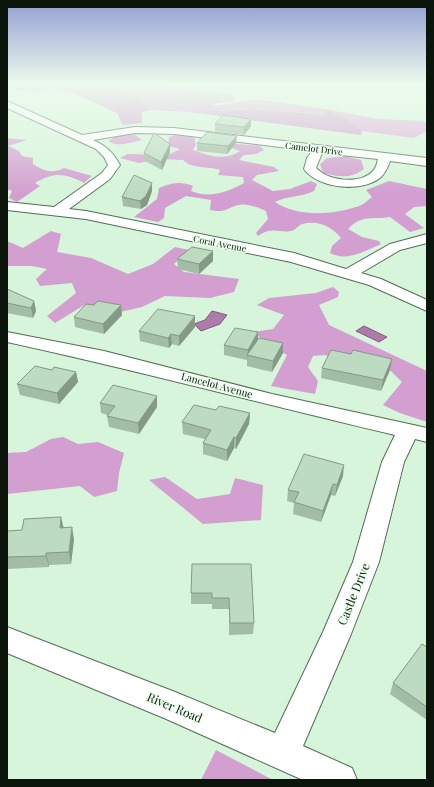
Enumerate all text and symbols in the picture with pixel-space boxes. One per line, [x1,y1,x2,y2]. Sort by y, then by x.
street label: Camelot Drive [285,139,344,158]
street label: Coral Avenue [192,232,248,254]
street label: Lancelot Avenue [180,369,254,401]
street label: Castle Drive [333,561,373,627]
street label: River Road [145,688,205,726]

